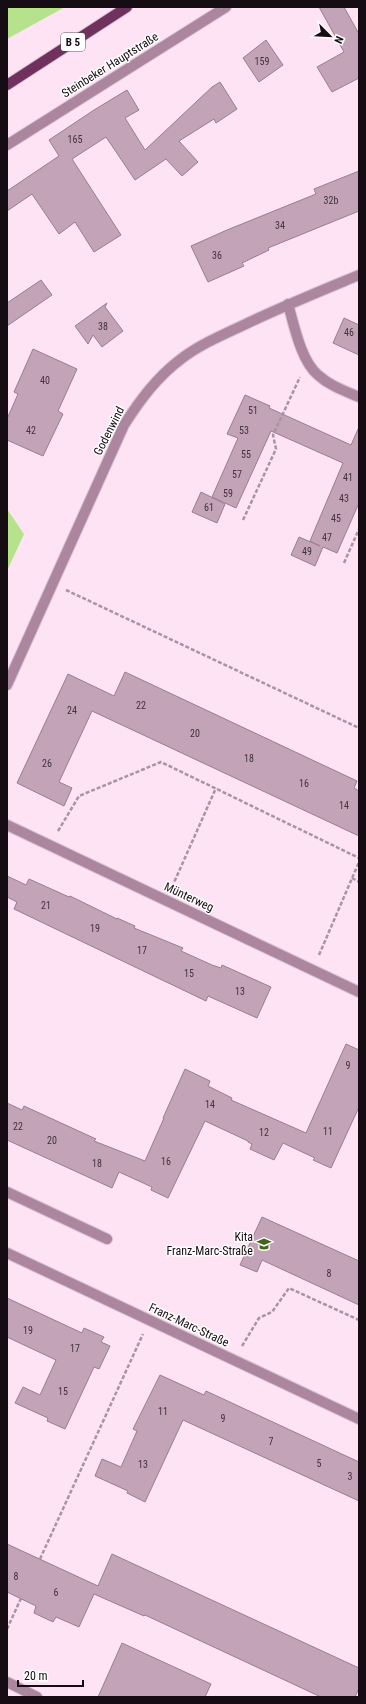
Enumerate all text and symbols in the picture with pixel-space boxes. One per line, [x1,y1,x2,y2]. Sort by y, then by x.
north arrow [310,16,350,56]
street label: Steinbeker Hauptstraße [59,29,161,100]
road number: B 5 [61,33,85,51]
text: N [331,34,346,46]
house number: 159 [255,56,269,67]
house number: 165 [68,134,82,145]
house number: 32b [324,195,338,206]
house number: 34 [275,220,285,231]
house number: 36 [212,250,222,261]
house number: 38 [98,321,108,332]
house number: 46 [344,327,354,338]
house number: 40 [40,375,50,386]
street label: Godenwind [91,404,127,458]
house number: 51 [248,405,258,416]
house number: 42 [26,425,36,436]
house number: 53 [239,425,249,436]
house number: 55 [241,449,251,460]
house number: 57 [232,469,242,480]
house number: 41 [343,472,353,483]
house number: 59 [223,488,233,499]
house number: 43 [339,493,349,504]
house number: 61 [204,502,214,513]
house number: 45 [331,513,341,524]
house number: 47 [322,532,332,543]
house number: 49 [302,546,312,557]
house number: 22 [136,700,146,711]
house number: 24 [67,705,77,716]
house number: 20 [190,728,200,739]
house number: 18 [244,753,254,764]
house number: 26 [42,758,52,769]
house number: 16 [299,778,309,789]
house number: 14 [339,800,349,811]
street label: Münterweg [162,879,216,915]
house number: 21 [41,900,51,911]
house number: 19 [90,923,100,934]
house number: 17 [137,945,147,956]
house number: 15 [184,968,194,979]
house number: 13 [235,986,245,997]
house number: 9 [346,1060,351,1071]
house number: 14 [205,1099,215,1110]
house number: 22 [13,1121,23,1132]
house number: 11 [323,1126,333,1137]
house number: 12 [259,1127,269,1138]
house number: 20 [47,1135,57,1146]
house number: 16 [161,1156,171,1167]
house number: 18 [92,1158,102,1169]
place label: Kita Franz-Marc-Straße [166,1230,253,1258]
school or university icon: Kita Franz-Marc-Straße [256,1236,272,1252]
house number: 8 [327,1268,332,1279]
street label: Franz-Marc-Straße [147,1300,232,1350]
house number: 19 [23,1325,33,1336]
house number: 17 [70,1343,80,1354]
house number: 15 [58,1386,68,1397]
house number: 11 [158,1406,168,1417]
house number: 9 [221,1413,226,1424]
house number: 7 [269,1436,274,1447]
house number: 5 [317,1458,322,1469]
house number: 13 [138,1459,148,1470]
house number: 3 [348,1471,353,1482]
house number: 8 [14,1571,19,1582]
house number: 6 [54,1587,59,1598]
scale bar [18,1662,83,1688]
text: 20 m [24,1669,48,1683]

